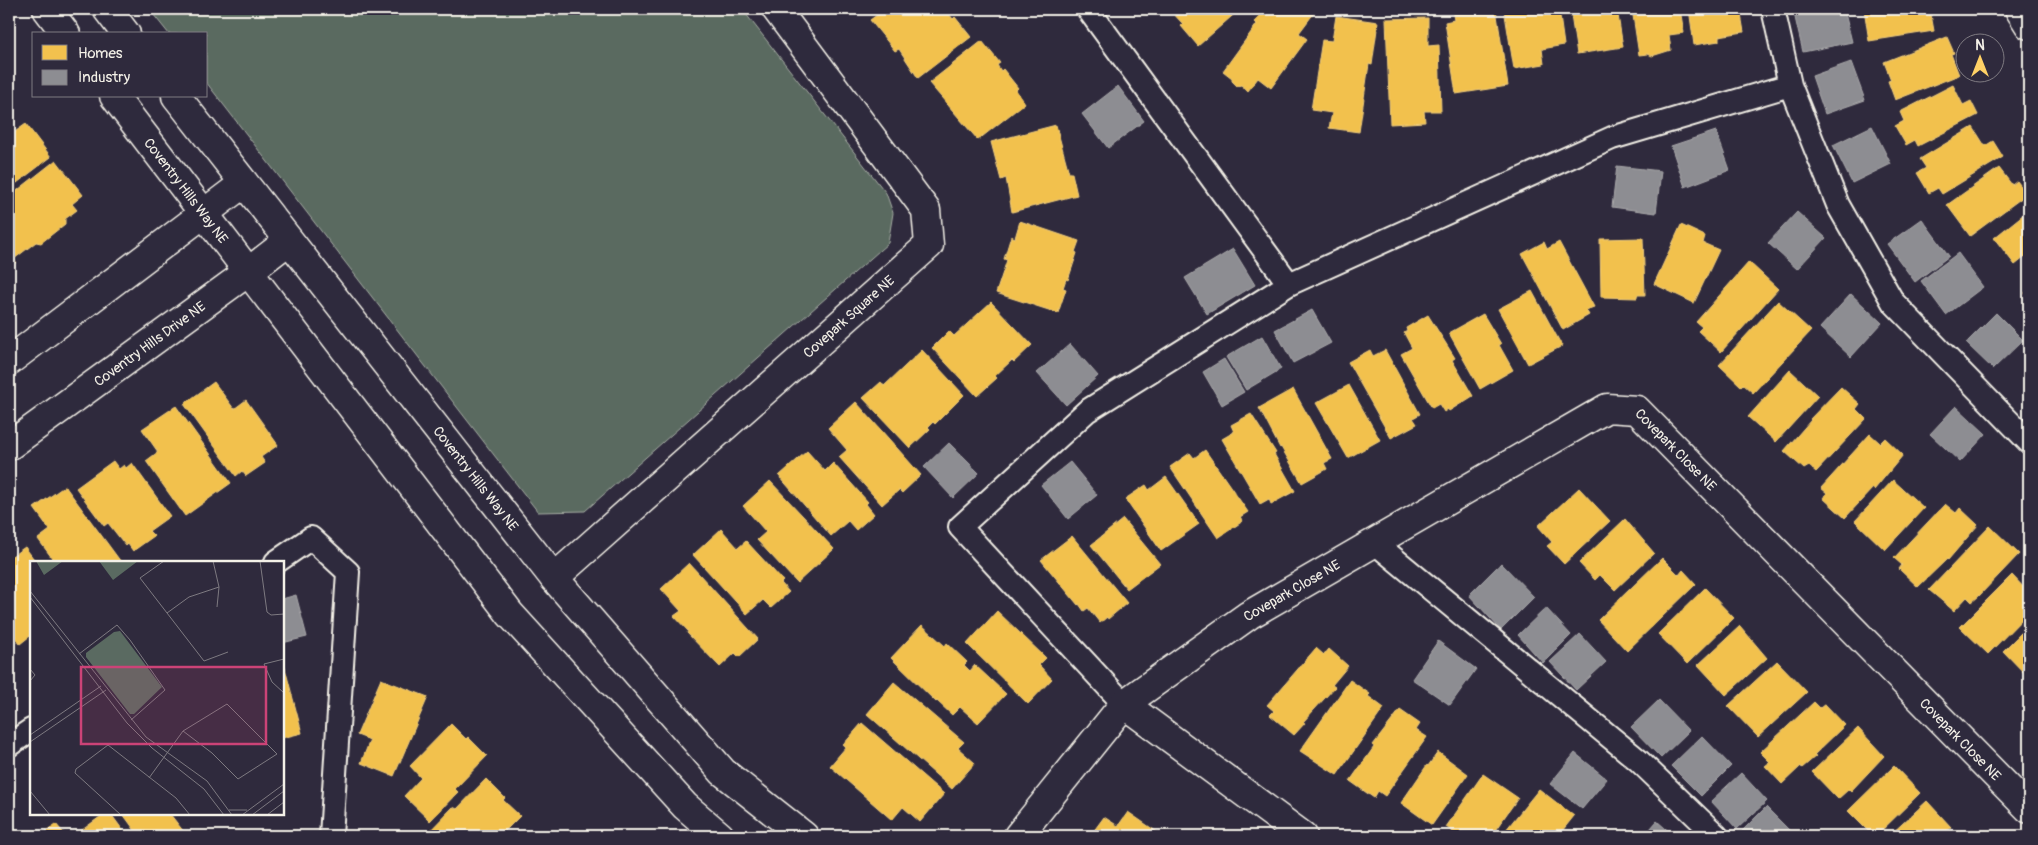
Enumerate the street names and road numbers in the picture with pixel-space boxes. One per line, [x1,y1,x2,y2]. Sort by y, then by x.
street label: Coventry Hills Way NE [140,135,232,247]
street label: Covepark Square NE [800,272,898,362]
street label: Coventry Hills Drive NE [91,298,209,390]
street label: Covepark Close NE [1631,405,1720,495]
street label: Coventry Hills Way NE [429,423,522,534]
street label: Covepark Close NE [1240,556,1343,625]
street label: Covepark Close NE [1916,695,2004,784]

